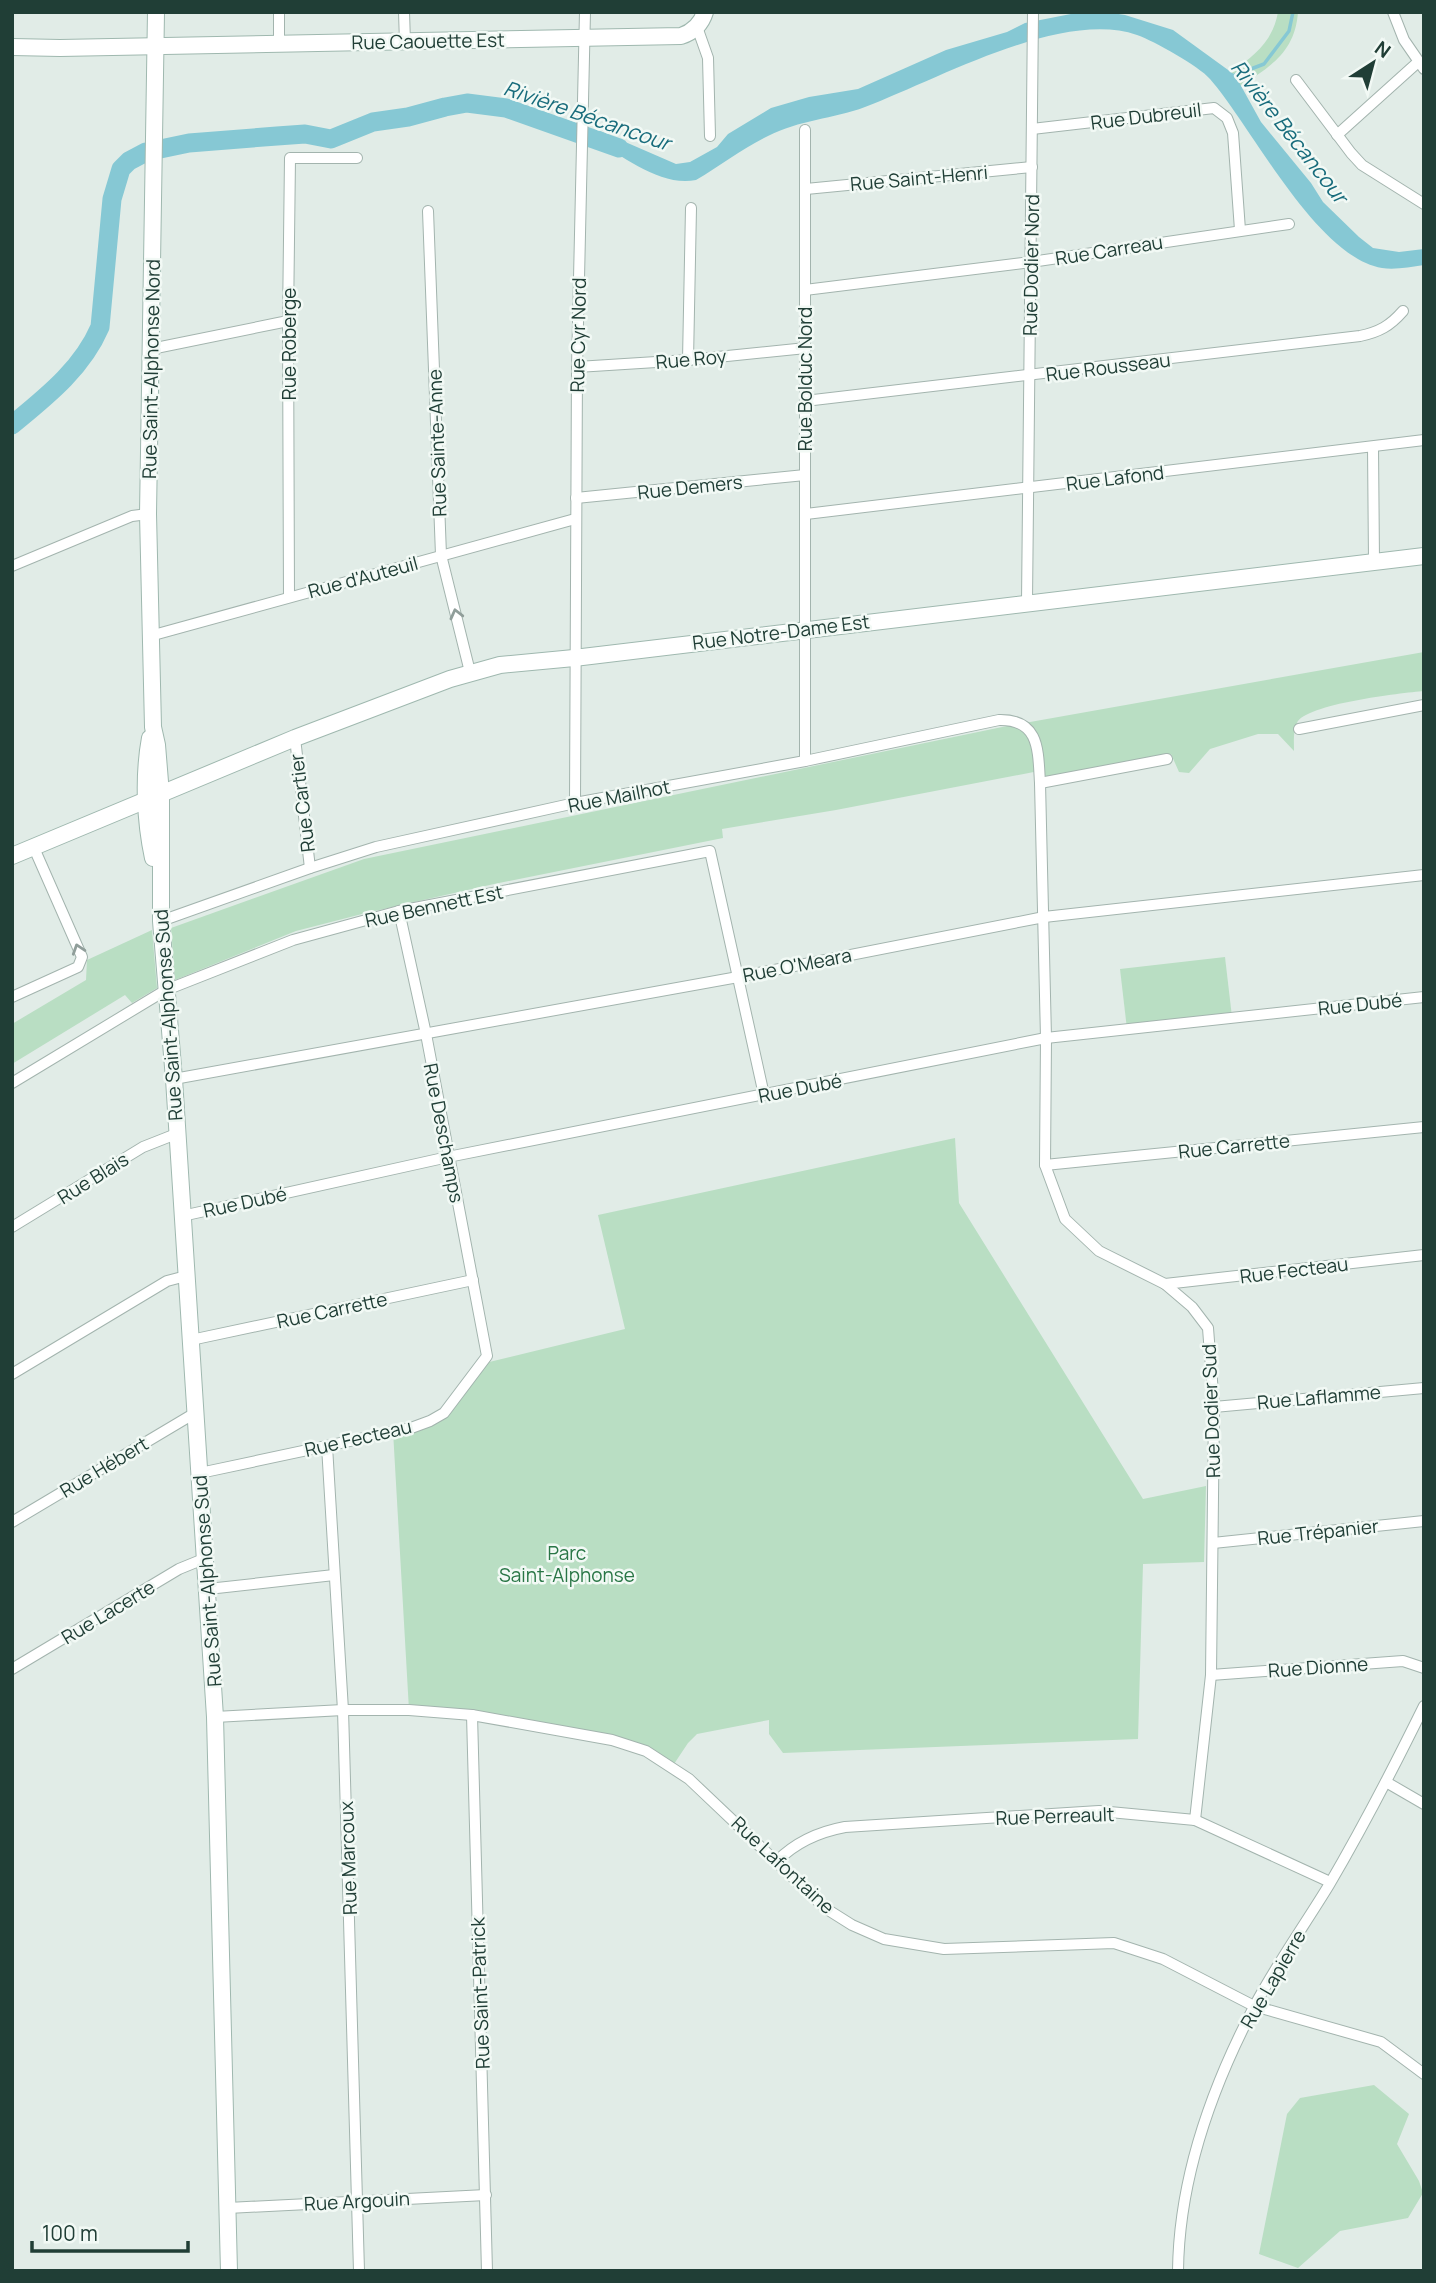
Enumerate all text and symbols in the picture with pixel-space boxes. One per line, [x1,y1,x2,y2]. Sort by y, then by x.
street label: Rue Caouette Est [351,27,505,55]
north arrow [1338,28,1408,98]
text: N [1370,35,1396,64]
water label: Rivière Bécancour [1225,54,1356,211]
water label: Rivière Bécancour [500,73,677,157]
street label: Rue Dubreuil [1089,96,1203,136]
street label: Rue Saint-Henri [849,159,989,197]
street label: Rue Dodier Nord [1017,194,1045,336]
street label: Rue Carreau [1053,229,1165,271]
street label: Rue Saint-Alphonse Nord [136,259,166,479]
street label: Rue Cyr Nord [564,277,592,393]
street label: Rue Roberge [276,288,302,400]
street label: Rue Bolduc Nord [792,307,818,451]
street label: Rue Roy [654,343,728,375]
street label: Rue Rousseau [1044,346,1172,388]
street label: Rue Sainte-Anne [421,369,453,517]
street label: Rue Lafond [1065,459,1165,497]
street label: Rue Demers [636,469,744,505]
street label: Rue d'Auteuil [305,550,421,604]
one-way arrow [450,608,464,620]
street label: Rue Notre-Dame Est [691,608,871,656]
street label: Rue Cartier [283,752,321,854]
street label: Rue Mailhot [566,773,672,819]
street label: Rue Bennett Est [363,879,505,933]
street label: Rue Saint-Alphonse Sud [148,908,188,1122]
street label: Rue O'Meara [740,942,854,988]
one-way arrow [72,943,86,955]
street label: Rue Dubé [1317,987,1403,1021]
street label: Rue Deschamps [418,1061,470,1205]
street label: Rue Dubé [756,1067,844,1109]
street label: Rue Carrette [1177,1127,1291,1165]
street label: Rue Blais [53,1146,133,1210]
street label: Rue Dubé [201,1180,289,1224]
street label: Rue Fecteau [1238,1250,1350,1290]
street label: Rue Carrette [274,1286,390,1334]
street label: Rue Dodier Sud [1196,1344,1226,1478]
street label: Rue Laflamme [1256,1379,1382,1415]
street label: Rue Fecteau [302,1413,414,1463]
street label: Rue Hébert [55,1430,153,1504]
street label: Rue Saint-Alphonse Sud [187,1474,227,1688]
street label: Rue Trépanier [1256,1513,1380,1551]
park label: Parc Saint-Alphonse [499,1540,635,1588]
street label: Rue Lacerte [56,1574,160,1650]
street label: Rue Dionne [1267,1651,1369,1683]
street label: Rue Marcoux [333,1801,363,1915]
street label: Rue Perreault [995,1801,1115,1831]
street label: Rue Lafontaine [726,1810,840,1920]
street label: Rue Saint-Patrick [464,1916,496,2070]
street label: Rue Lapierre [1234,1925,1312,2033]
street label: Rue Argouin [303,2185,411,2217]
scale bar [32,2210,187,2254]
text: 100 m [42,2219,98,2247]

